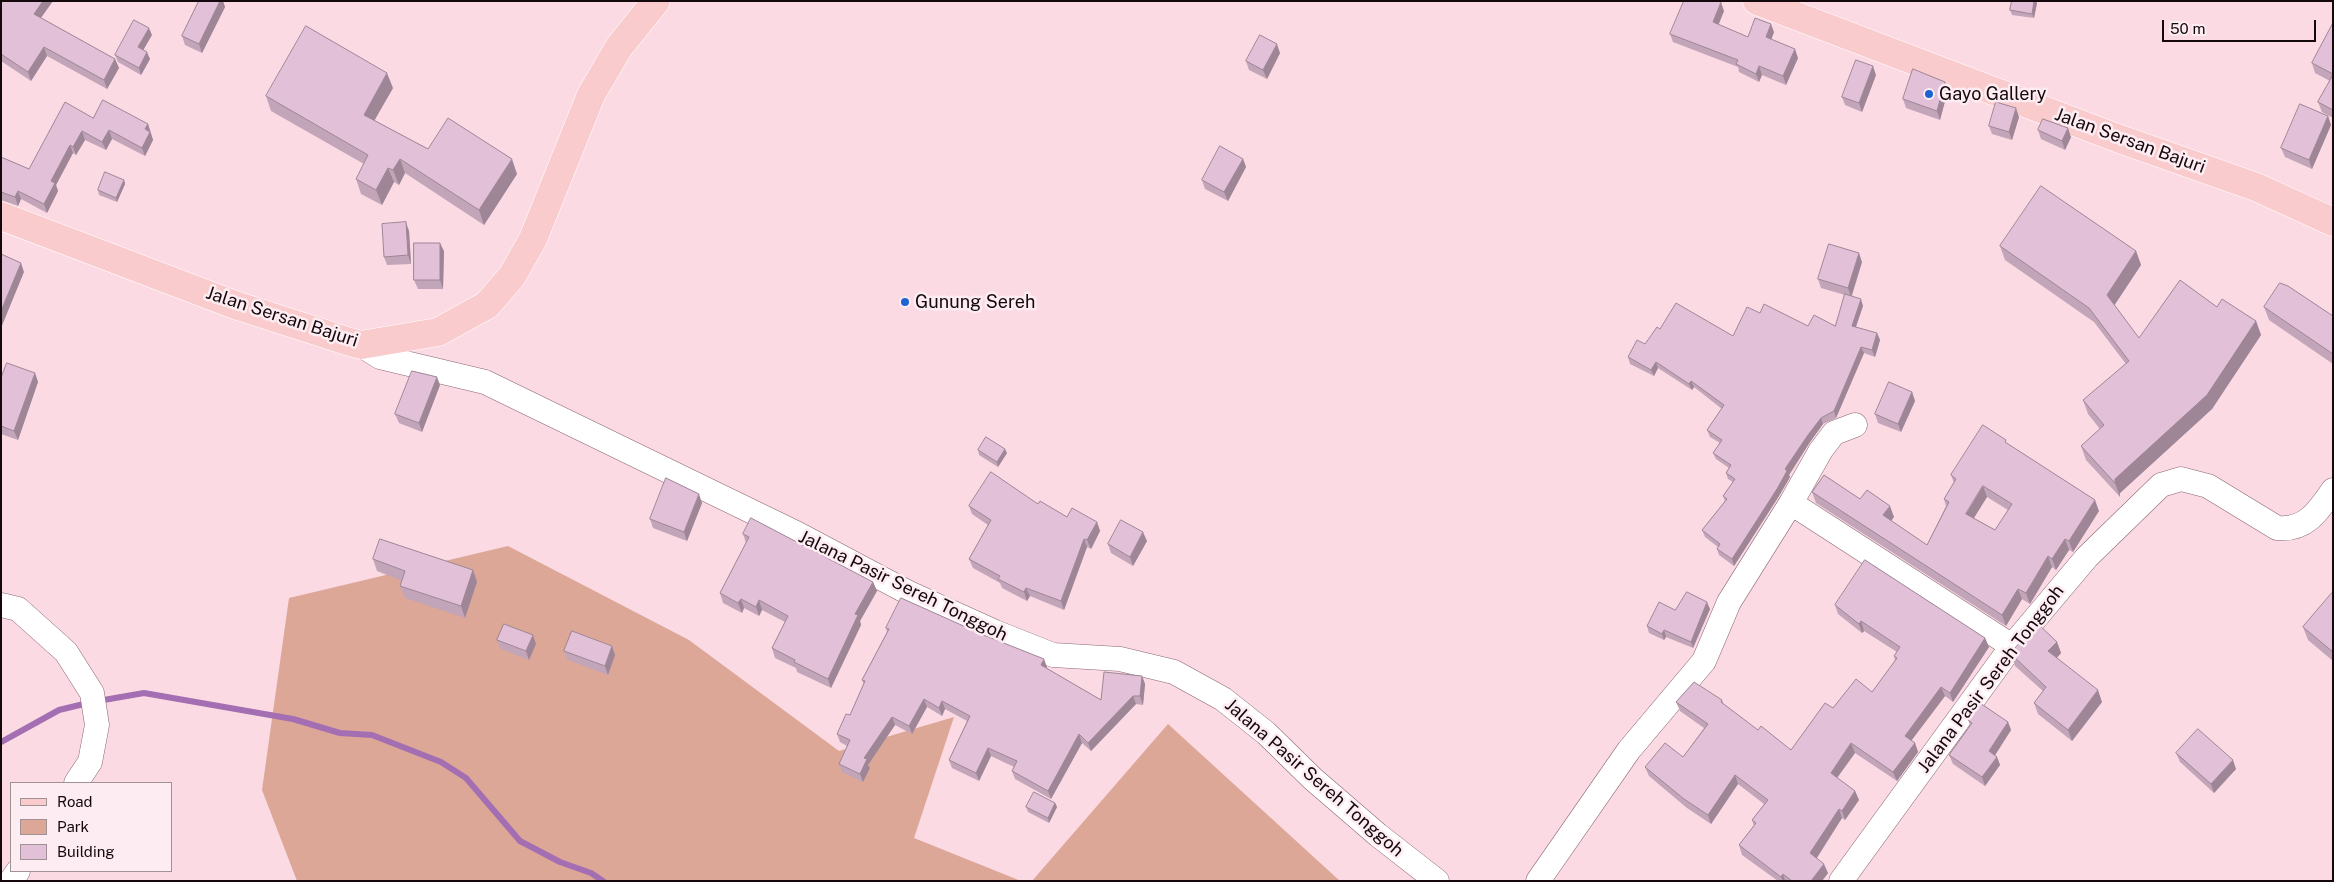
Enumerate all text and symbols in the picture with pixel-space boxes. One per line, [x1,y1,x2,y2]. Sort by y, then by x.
scale bar [2164,10,2318,42]
text: 50 m [2170,20,2205,37]
place label: Gayo Gallery [1939,83,2046,105]
marker: Gayo Gallery [1923,88,1935,100]
street label: Jalan Sersan Bajuri [2052,104,2208,178]
street label: Jalan Sersan Bajuri [203,282,361,352]
place label: Gunung Sereh [915,291,1035,313]
marker: Gunung Sereh [899,296,911,308]
street label: Jalana Pasir Sereh Tonggoh [795,526,1011,646]
street label: Jalana Pasir Sereh Tonggoh [1913,581,2069,777]
street label: Jalana Pasir Sereh Tonggoh [1220,694,1408,862]
legend [10,782,172,872]
text: Road [57,793,93,810]
text: Park [57,818,89,835]
text: Building [57,843,115,860]

